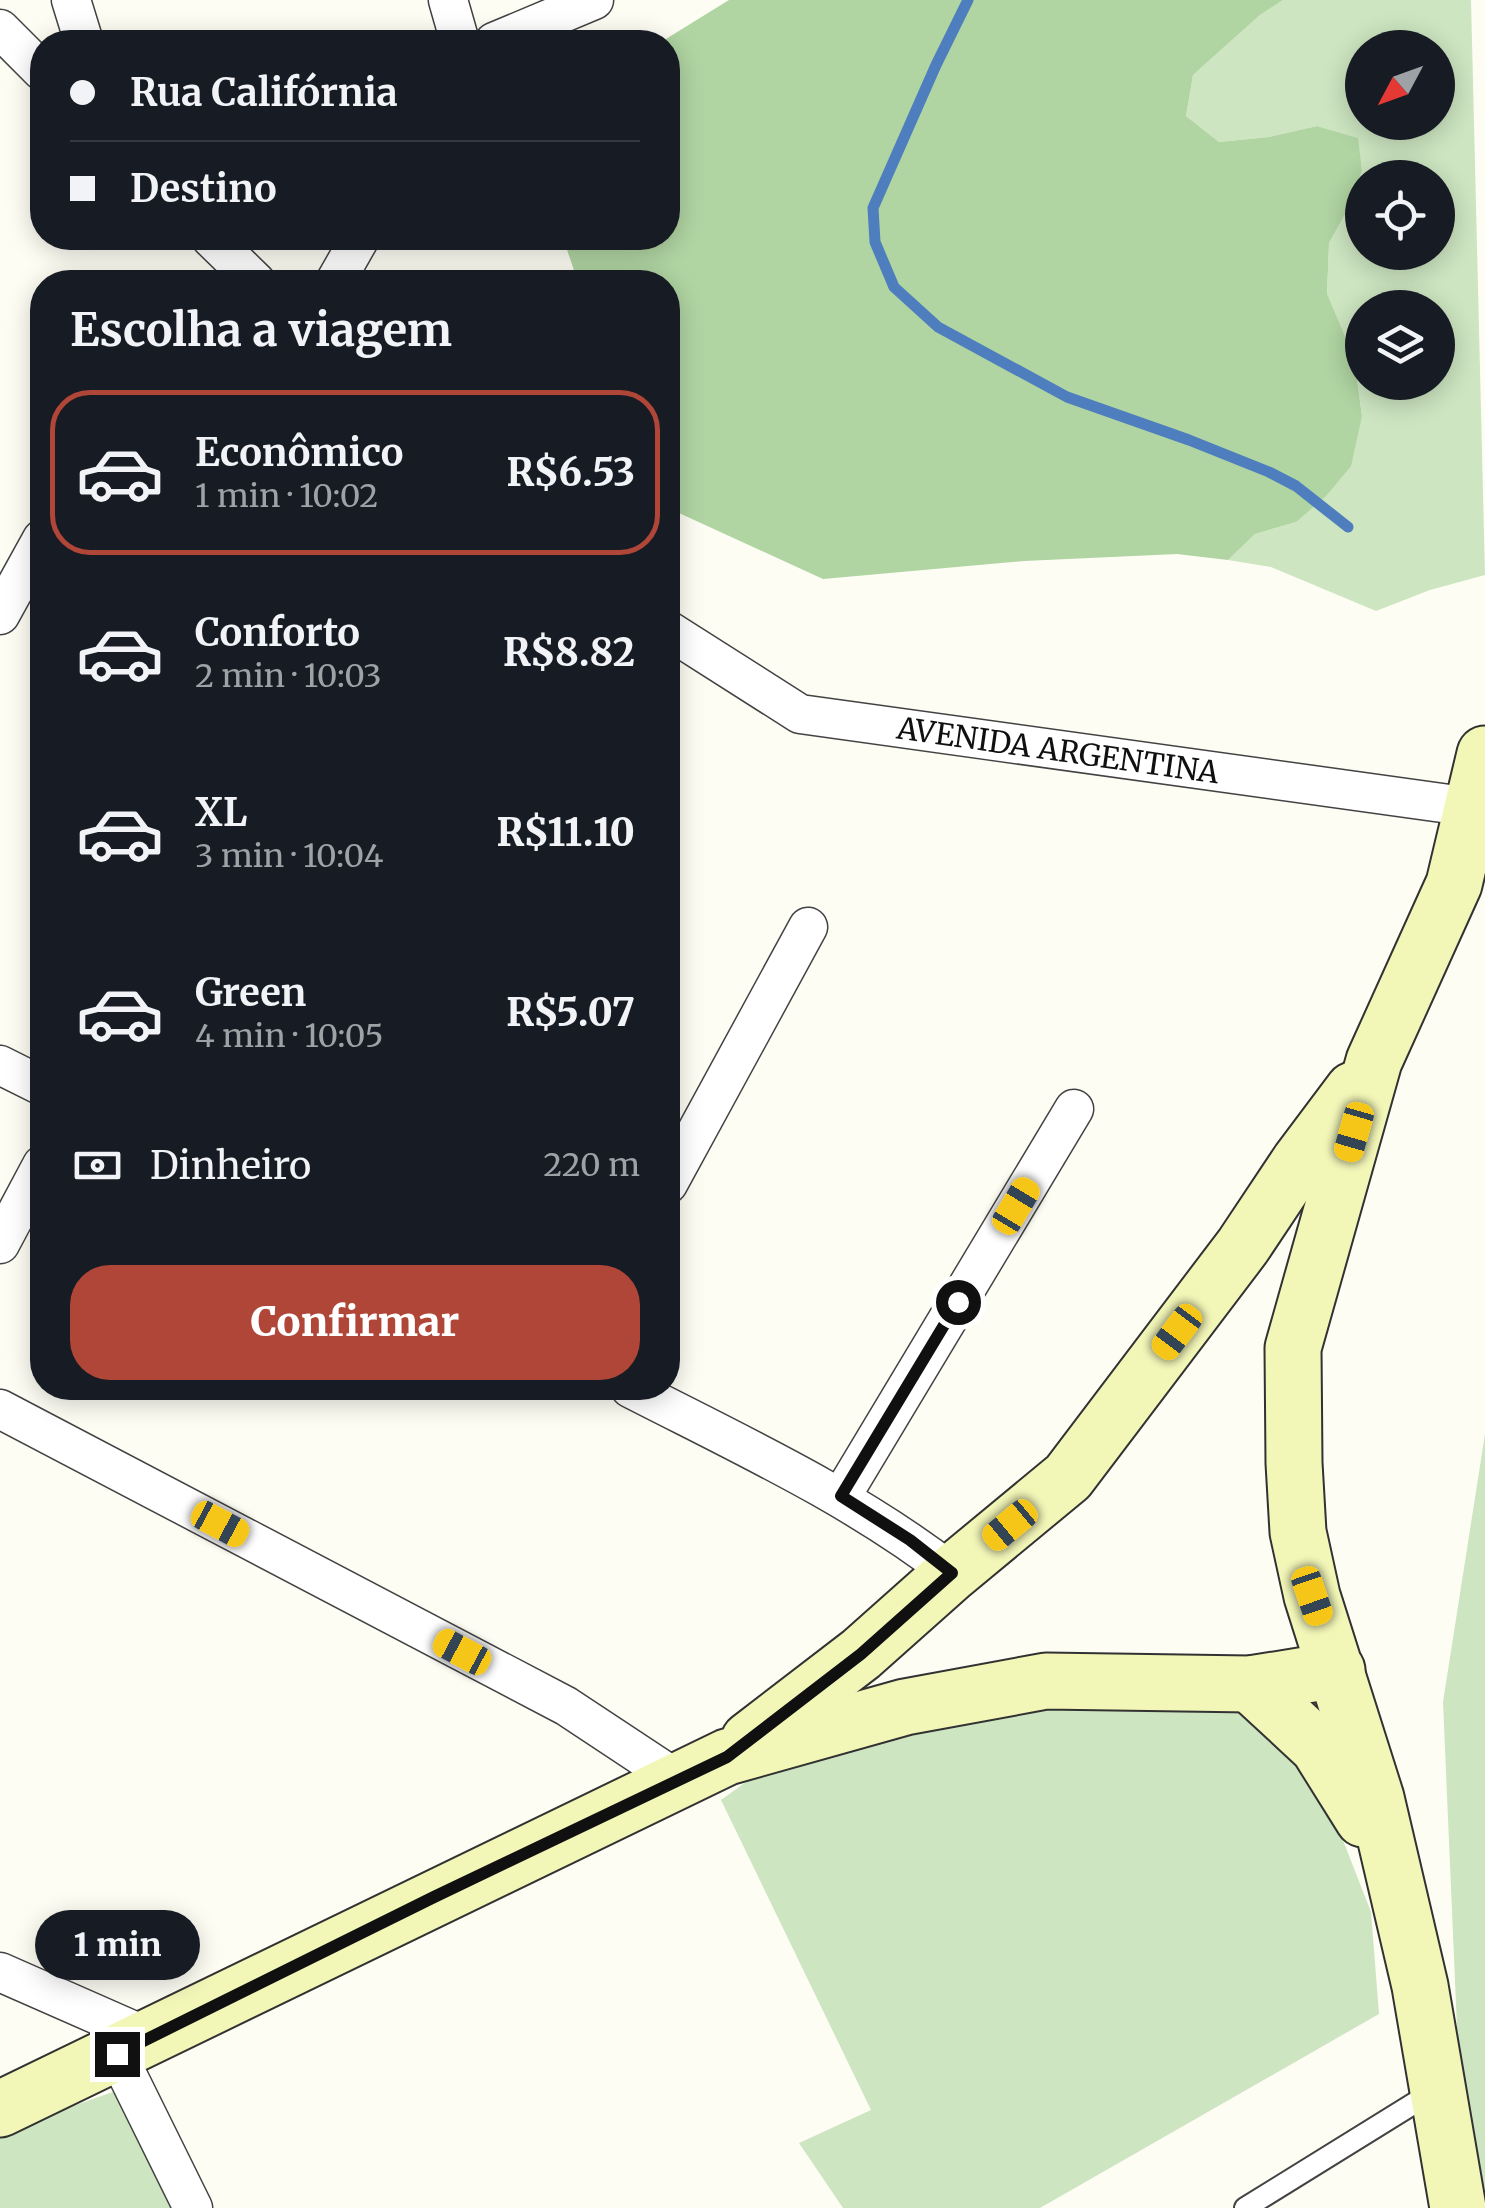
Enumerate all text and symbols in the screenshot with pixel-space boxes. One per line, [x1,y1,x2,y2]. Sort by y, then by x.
north arrow [1345,30,1455,140]
map controls [1345,30,1455,400]
text: Rua Califórnia [130,69,398,116]
button: locate [1345,160,1455,270]
text: Destino [130,165,277,212]
button: layers [1345,290,1455,400]
text: Escolha a viagem [70,302,452,358]
icon: car [75,428,165,518]
text: Econômico [195,429,403,476]
text: R$6.53 [507,449,635,496]
text: 1 min · 10:02 [195,476,378,516]
icon: car [75,608,165,698]
text: Conforto [195,609,360,656]
text: R$8.82 [503,629,635,676]
text: 2 min · 10:03 [195,656,382,696]
street label: AVENIDA ARGENTINA [894,708,1222,792]
icon: car [75,788,165,878]
text: XL [195,789,247,836]
text: R$11.10 [496,809,635,856]
text: 3 min · 10:04 [195,836,383,876]
icon: car [75,968,165,1058]
text: Green [195,969,306,1016]
text: R$5.07 [506,989,635,1036]
text: 4 min · 10:05 [195,1016,384,1056]
car [1331,1099,1377,1165]
icon: cash [70,1138,125,1193]
text: Dinheiro [150,1142,311,1189]
text: 220 m [543,1145,640,1185]
car [988,1173,1044,1239]
button: Confirmar [70,1265,640,1380]
route start [936,1280,981,1325]
car [1147,1299,1207,1365]
car [977,1494,1043,1556]
car [186,1497,254,1551]
car [1288,1563,1336,1629]
car [428,1625,496,1679]
callout: 1 min [34,1909,200,1979]
text: 1 min [74,1925,161,1965]
route end [95,2032,140,2077]

